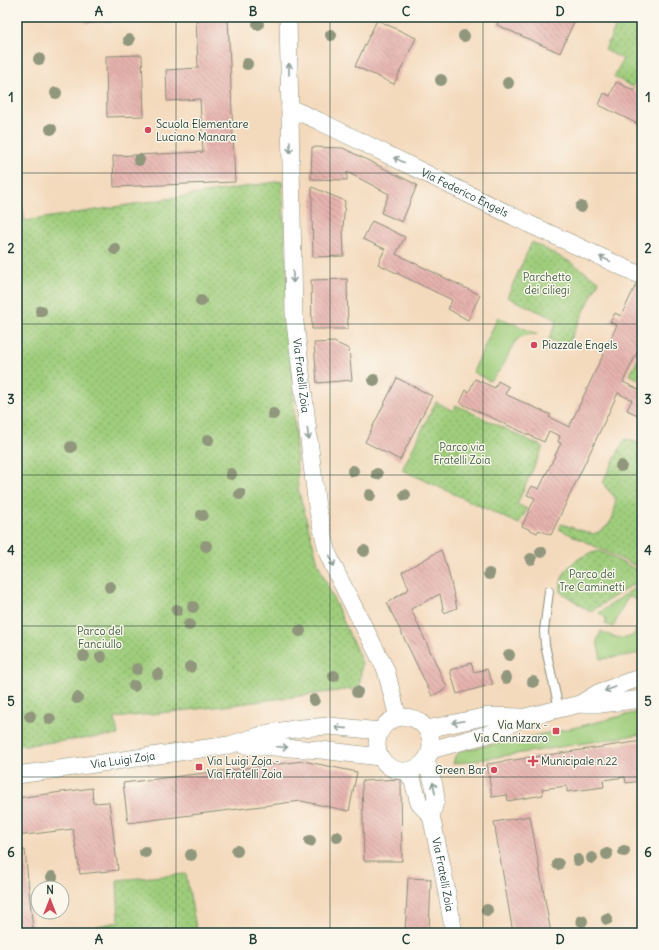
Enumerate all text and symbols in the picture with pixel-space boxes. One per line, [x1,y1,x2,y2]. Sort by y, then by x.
text: A [95,3,104,20]
text: B [249,3,258,20]
text: C [402,3,411,20]
text: D [555,3,565,20]
one-way arrow [285,63,293,76]
text: 1 [8,89,14,106]
text: 1 [645,89,651,106]
place label: Scuola Elementare Luciano Manara [156,117,248,144]
marker: Scuola Elementare Luciano Manara [143,125,153,135]
one-way arrow [287,140,294,153]
one-way arrow [393,156,405,164]
street label: Via Federico Engels [419,165,511,220]
text: 2 [7,240,15,257]
text: 2 [644,240,652,257]
one-way arrow [599,255,611,262]
one-way arrow [289,270,297,283]
park label: Parchetto dei ciliegi [523,270,571,297]
street label: Via Fratelli Zoia [290,337,313,414]
place label: Piazzale Engels [542,338,617,352]
marker: Piazzale Engels [529,340,539,350]
text: 3 [7,391,15,408]
text: 3 [644,391,652,408]
one-way arrow [304,427,312,440]
park label: Parco via Fratelli Zoia [434,440,490,467]
text: 4 [7,542,15,559]
text: 4 [644,542,652,559]
one-way arrow [328,555,336,567]
park label: Parco dei Tre Caminetti [559,567,625,594]
park label: Parco del Fanciullo [77,624,123,651]
one-way arrow [604,685,616,693]
text: 5 [7,693,15,710]
text: 5 [644,693,652,710]
place label: Via Marx - Via Cannizzaro [474,718,548,745]
one-way arrow [452,719,465,727]
one-way arrow [335,724,348,731]
marker: Via Marx - Via Cannizzaro [551,726,561,736]
one-way arrow [275,744,288,751]
street label: Via Luigi Zoja [90,749,156,772]
place label: Via Luigi Zoja - Via Fratelli Zoia [207,754,282,781]
place label: Municipale n.22 [541,754,617,768]
marker: Municipale n.22 [528,756,538,766]
marker: Via Luigi Zoja - Via Fratelli Zoia [194,762,204,772]
place label: Green Bar [435,763,487,777]
marker: Green Bar [489,765,499,775]
one-way arrow [430,782,438,795]
street label: Via Fratelli Zoia [429,836,457,913]
text: 6 [7,844,15,861]
text: 6 [644,844,652,861]
north arrow [30,880,70,920]
text: N [46,883,54,897]
text: A [95,931,104,948]
text: B [249,931,258,948]
text: C [402,931,411,948]
text: D [555,931,565,948]

